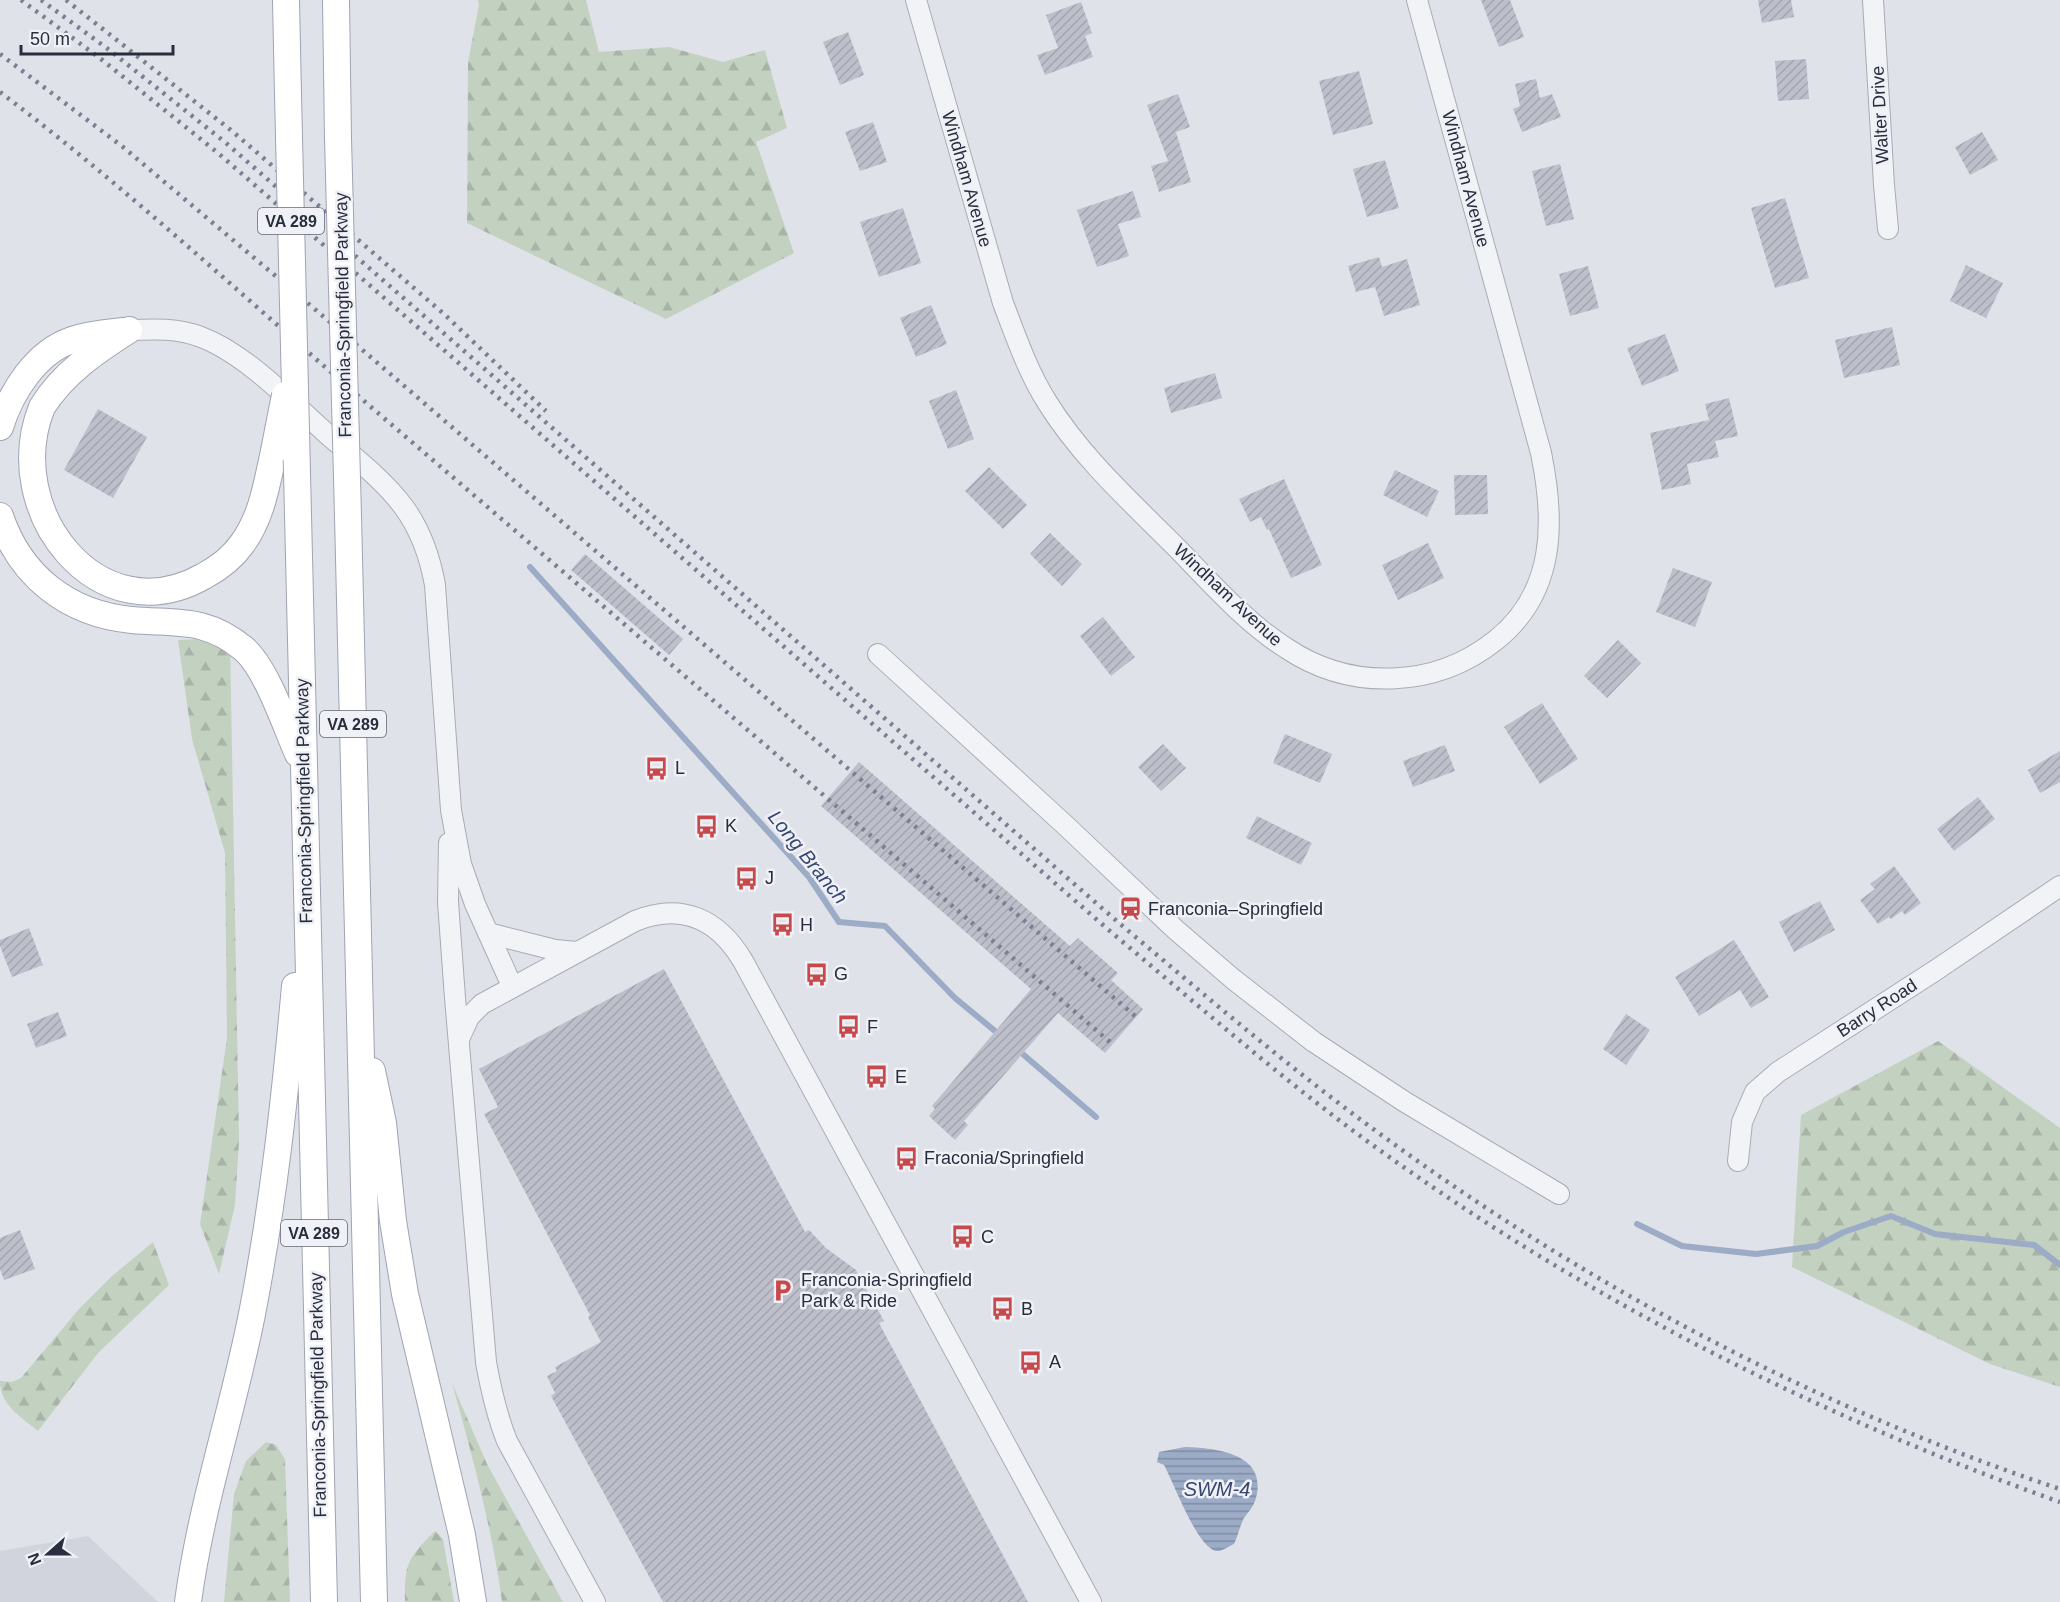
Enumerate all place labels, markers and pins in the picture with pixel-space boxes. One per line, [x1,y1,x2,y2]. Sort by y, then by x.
bus stop icon: L [644,755,670,781]
place label: L [675,758,685,778]
bus stop icon: K [694,813,720,839]
place label: K [725,816,737,836]
bus stop icon: J [734,865,760,891]
place label: J [765,868,774,888]
station icon: Franconia–Springfield [1117,896,1143,922]
place label: Franconia–Springfield [1148,899,1323,919]
bus stop icon: H [769,912,795,938]
place label: H [800,915,813,935]
bus stop icon: G [803,961,829,987]
place label: G [834,964,848,984]
bus stop icon: F [836,1014,862,1040]
place label: F [867,1017,878,1037]
bus stop icon: E [864,1064,890,1090]
place label: E [895,1067,907,1087]
bus stop icon: Fraconia/Springfield [893,1145,919,1171]
place label: Fraconia/Springfield [924,1148,1084,1168]
bus stop icon: C [950,1224,976,1250]
place label: C [981,1227,994,1247]
place label: Franconia-Springfield Park & Ride [801,1270,972,1311]
parking icon: Franconia-Springfield Park & Ride [770,1277,796,1303]
bus stop icon: B [990,1296,1016,1322]
place label: B [1021,1299,1033,1319]
bus stop icon: A [1018,1349,1044,1375]
place label: A [1049,1352,1061,1372]

